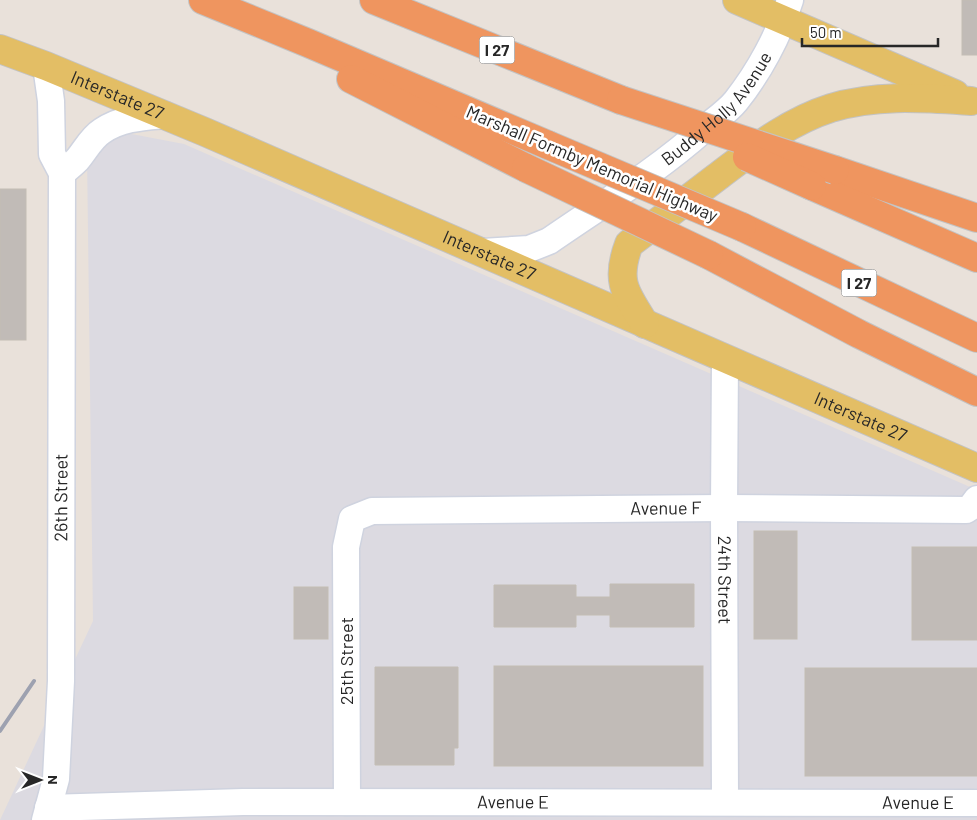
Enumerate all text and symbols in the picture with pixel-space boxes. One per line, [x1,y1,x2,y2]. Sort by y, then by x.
scale bar [802,15,938,47]
text: 50 m [810,23,842,41]
road number: I 27 [480,36,514,64]
street label: Buddy Holly Avenue [657,47,776,170]
street label: Interstate 27 [68,65,168,124]
street label: Marshall Formby Memorial Highway [463,100,721,226]
street label: Interstate 27 [440,225,540,285]
road number: I 27 [842,270,876,296]
street label: Interstate 27 [811,387,911,446]
street label: 26th Street [49,454,71,542]
street label: Avenue F [630,496,701,519]
street label: 24th Street [714,536,736,624]
street label: 25th Street [335,617,357,705]
north arrow [15,755,65,805]
text: N [45,775,62,785]
street label: Avenue E [477,790,549,812]
street label: Avenue E [882,791,954,813]

